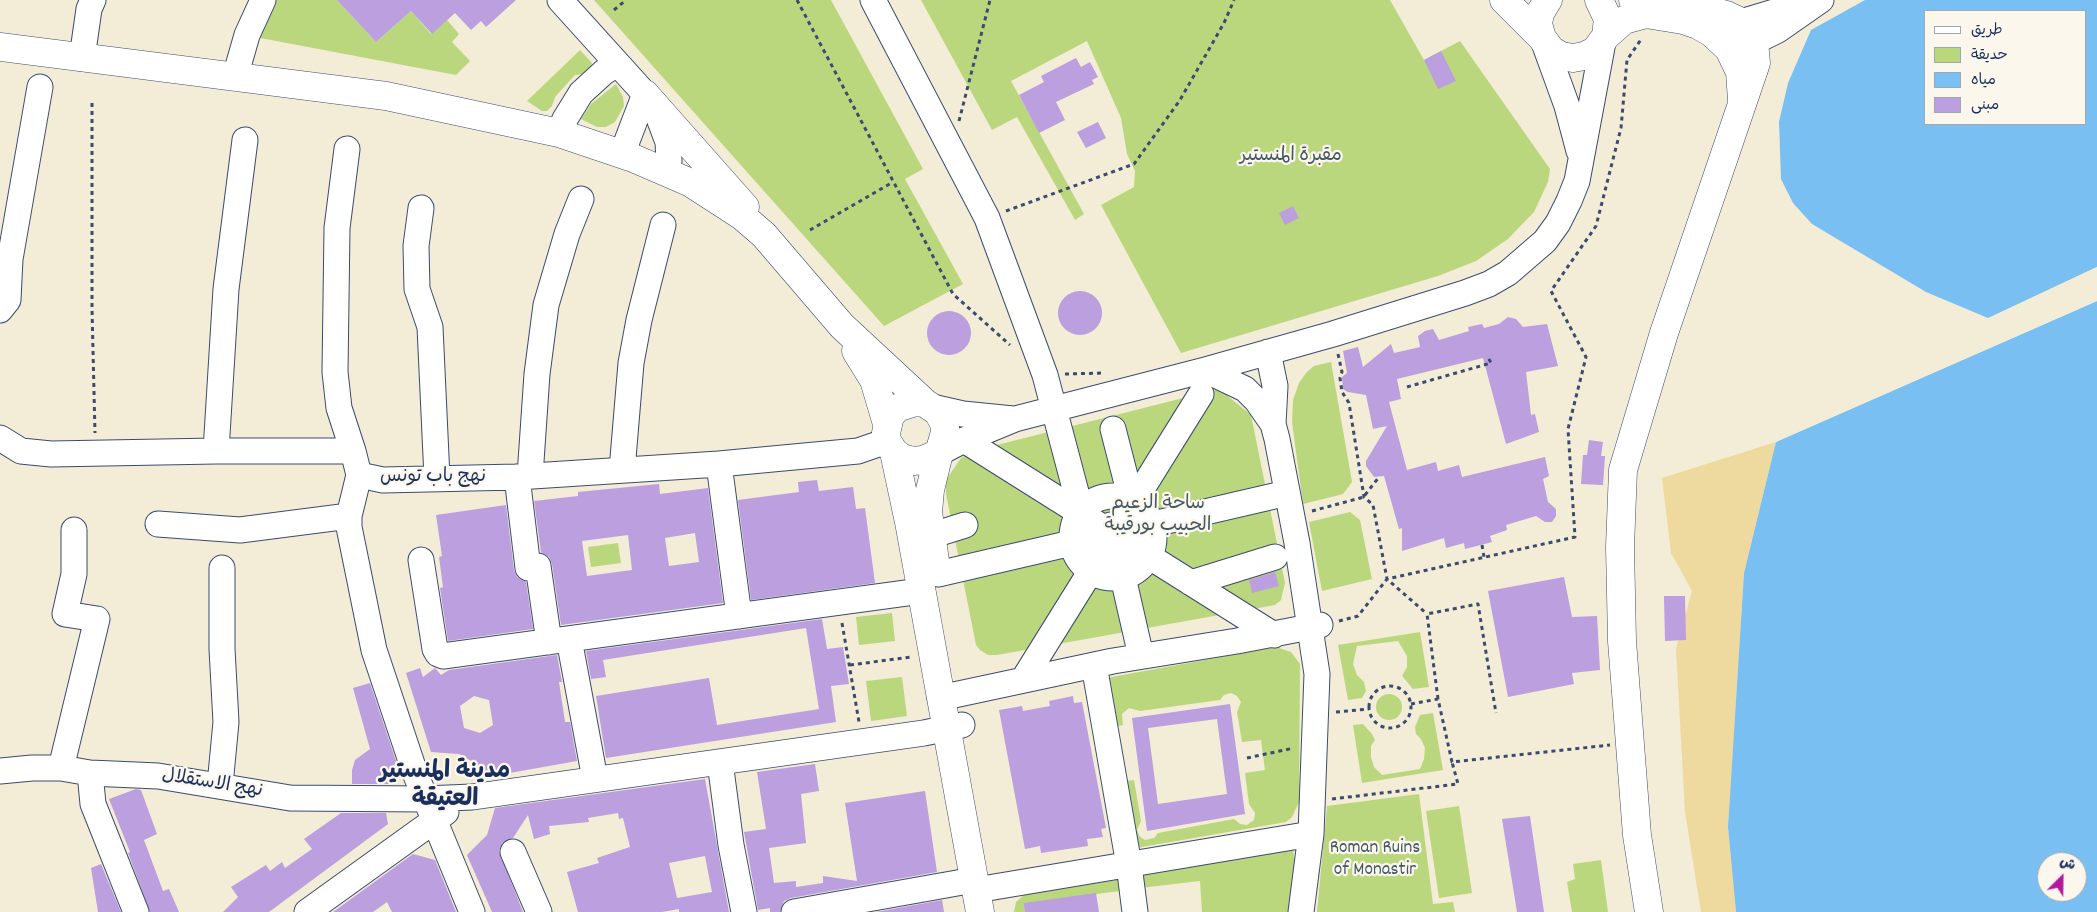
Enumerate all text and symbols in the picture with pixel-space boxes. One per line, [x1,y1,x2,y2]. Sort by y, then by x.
legend [1924,10,2087,125]
text: طريق [1971,20,2003,42]
text: حديقة [1971,45,2008,67]
text: مياه [1971,70,1996,92]
text: مبنى [1971,95,1999,117]
park label: مقبرة المنستير [1240,146,1342,168]
street label: نهج باب تونس [380,467,486,489]
park label: ساحة الزعيم الحبيب بورقيبة [1105,494,1211,538]
district label: مدينة المنستير العتيقة [380,760,510,816]
street label: نهج الاستقلال [160,766,264,804]
park label: Roman Ruins of Monastir [1330,838,1420,882]
north arrow [2037,852,2087,902]
text: ش [2056,852,2078,876]

